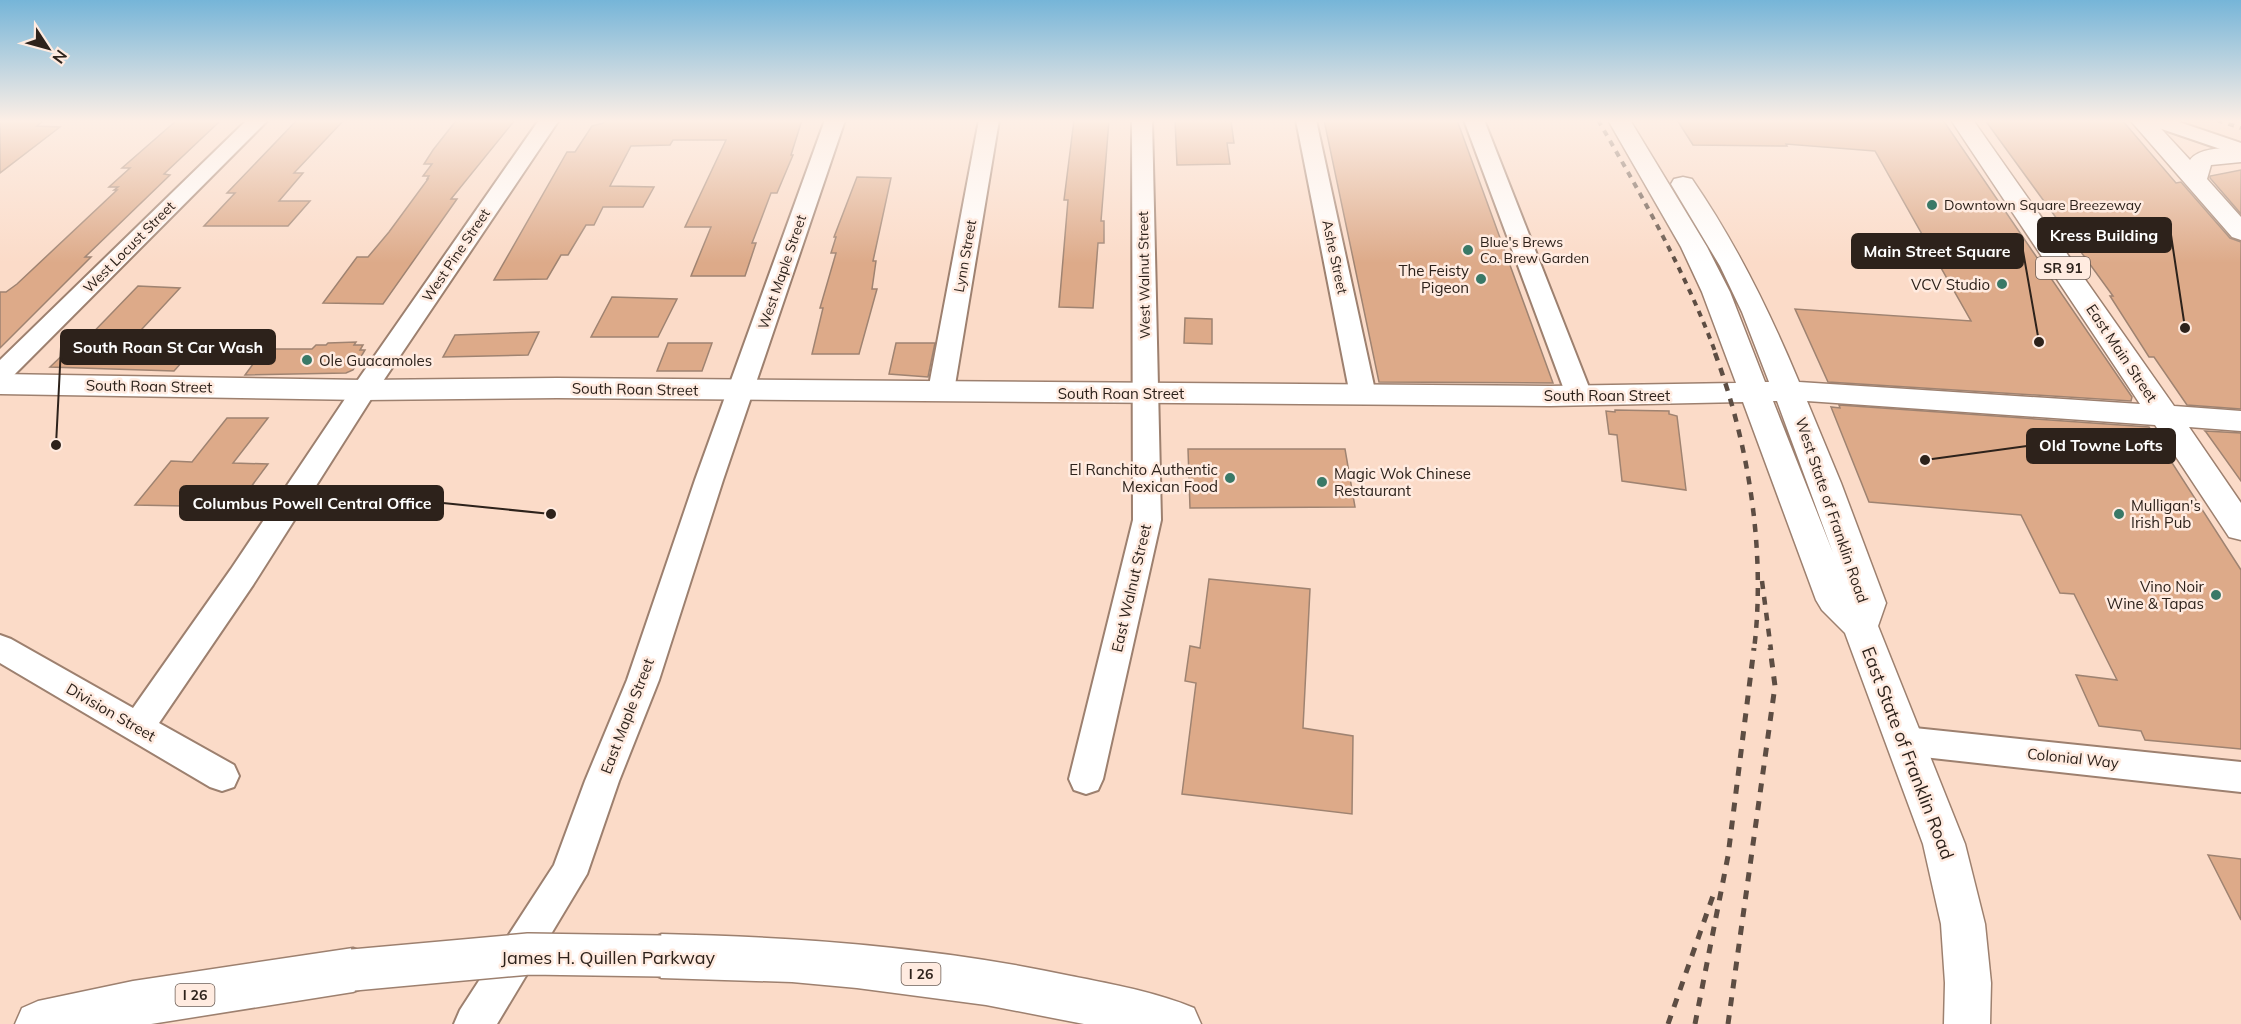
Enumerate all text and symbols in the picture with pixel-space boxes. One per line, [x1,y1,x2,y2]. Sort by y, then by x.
north arrow [18,18,78,78]
text: N [48,46,72,68]
place label: Downtown Square Breezeway [1944,196,2142,214]
street label: West Locust Street [79,197,179,297]
marker: Downtown Square Breezeway [1925,198,1939,212]
street label: West Pine Street [418,205,494,305]
street label: West Walnut Street [1134,211,1154,339]
street label: West Maple Street [754,212,810,332]
street label: Lynn Street [950,218,980,294]
street label: Ashe Street [1318,218,1352,296]
callout: Kress Building [2038,218,2171,252]
text: Kress Building [2050,225,2158,245]
place label: Blue's Brews Co. Brew Garden [1480,233,1589,267]
callout: Main Street Square [1852,234,2023,268]
text: Main Street Square [1863,241,2011,261]
marker: Blue's Brews Co. Brew Garden [1461,243,1475,257]
road number: SR 91 [2036,257,2090,279]
place label: The Feisty Pigeon [1399,261,1469,297]
marker: The Feisty Pigeon [1474,272,1488,286]
place label: VCV Studio [1911,275,1990,294]
marker: VCV Studio [1995,277,2009,291]
street label: East Main Street [2082,300,2162,406]
callout: South Roan St Car Wash [61,330,275,364]
text: South Roan St Car Wash [73,337,263,357]
place label: Ole Guacamoles [319,351,432,370]
marker: Ole Guacamoles [300,353,314,367]
street label: South Roan Street [86,375,212,397]
street label: South Roan Street [572,378,698,400]
street label: South Roan Street [1058,384,1184,403]
street label: South Roan Street [1544,386,1670,405]
street label: West State of Franklin Road [1791,415,1873,605]
callout: Old Towne Lofts [2027,429,2175,463]
text: Old Towne Lofts [2039,435,2163,455]
place label: El Ranchito Authentic Mexican Food [1069,460,1218,496]
place label: Magic Wok Chinese Restaurant [1334,464,1471,500]
marker: El Ranchito Authentic Mexican Food [1223,471,1237,485]
marker: Magic Wok Chinese Restaurant [1315,475,1329,489]
callout: Columbus Powell Central Office [180,486,443,520]
text: Columbus Powell Central Office [192,493,432,513]
place label: Mulligan's Irish Pub [2131,496,2201,532]
marker: Mulligan's Irish Pub [2112,507,2126,521]
street label: East Walnut Street [1107,522,1155,654]
place label: Vino Noir Wine & Tapas [2107,577,2205,613]
marker: Vino Noir Wine & Tapas [2209,588,2223,602]
street label: East State of Franklin Road [1857,643,1959,863]
street label: East Maple Street [596,656,658,776]
street label: Division Street [63,679,159,745]
street label: Colonial Way [2026,744,2120,772]
street label: James H. Quillen Parkway [501,946,715,969]
road number: I 26 [902,963,940,985]
road number: I 26 [176,984,214,1006]

